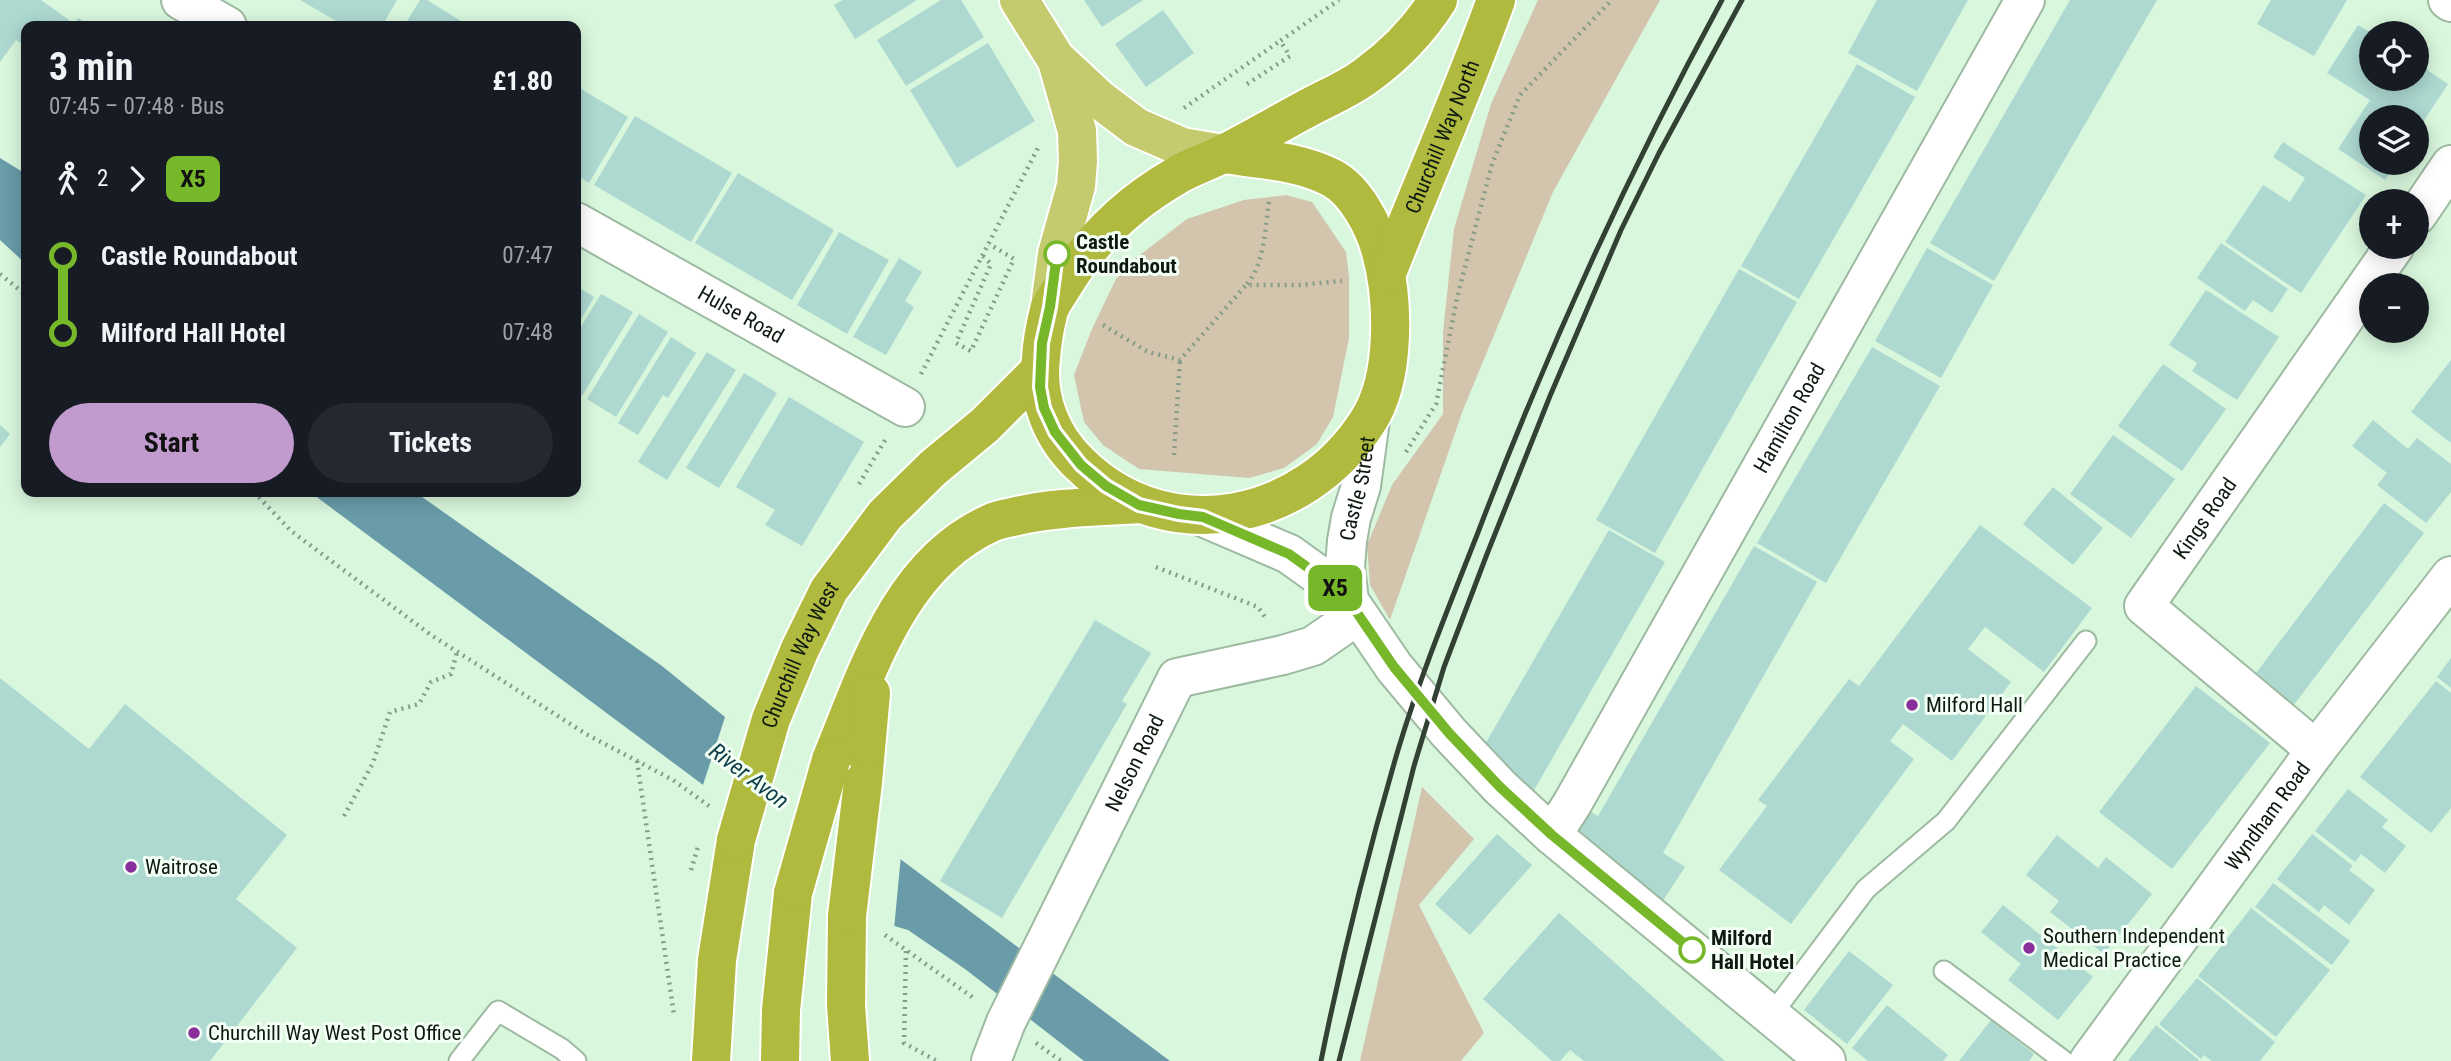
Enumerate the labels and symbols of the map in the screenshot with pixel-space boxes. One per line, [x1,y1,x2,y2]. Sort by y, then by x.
street label: Churchill Way North [1400,57,1484,217]
place label: Castle Roundabout [1076,230,1177,278]
marker: Castle Roundabout [1044,241,1070,267]
street label: Hulse Road [694,281,788,348]
street label: Hamilton Road [1749,359,1830,477]
street label: Castle Street [1335,435,1380,543]
street label: Kings Road [2168,473,2242,564]
line badge: X5 [1304,565,1366,611]
street label: Churchill Way West [757,577,843,731]
place label: Milford Hall [1926,693,2023,717]
marker: Milford Hall [1904,697,1920,713]
street label: Nelson Road [1101,711,1169,815]
water label: River Avon [704,737,794,815]
street label: Wyndham Road [2220,757,2315,875]
place label: Waitrose [145,855,218,879]
marker: Waitrose [123,859,139,875]
place label: Southern Independent Medical Practice [2043,924,2225,972]
place label: Milford Hall Hotel [1711,926,1794,974]
marker: Milford Hall Hotel [1679,937,1705,963]
marker: Southern Independent Medical Practice [2021,940,2037,956]
place label: Churchill Way West Post Office [208,1021,461,1045]
marker: Churchill Way West Post Office [186,1025,202,1041]

